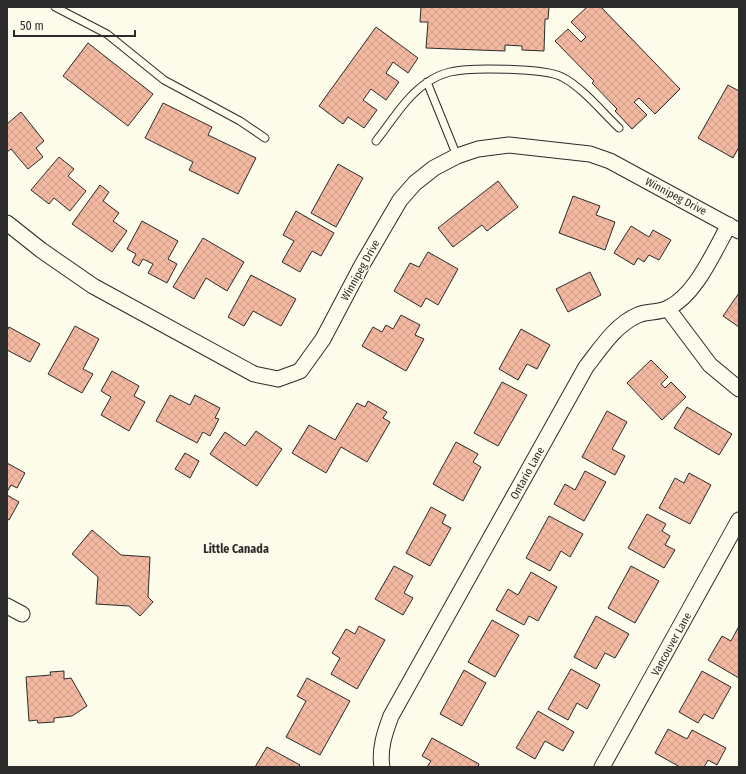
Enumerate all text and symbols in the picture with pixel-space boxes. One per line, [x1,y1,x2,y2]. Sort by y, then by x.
scale bar [14,12,135,38]
text: 50 m [20,19,44,33]
street label: Winnipeg Drive [643,175,709,218]
street label: Winnipeg Drive [338,237,383,303]
street label: Ontario Lane [508,445,547,502]
district label: Little Canada [203,542,269,556]
street label: Vancouver Lane [649,610,694,678]

